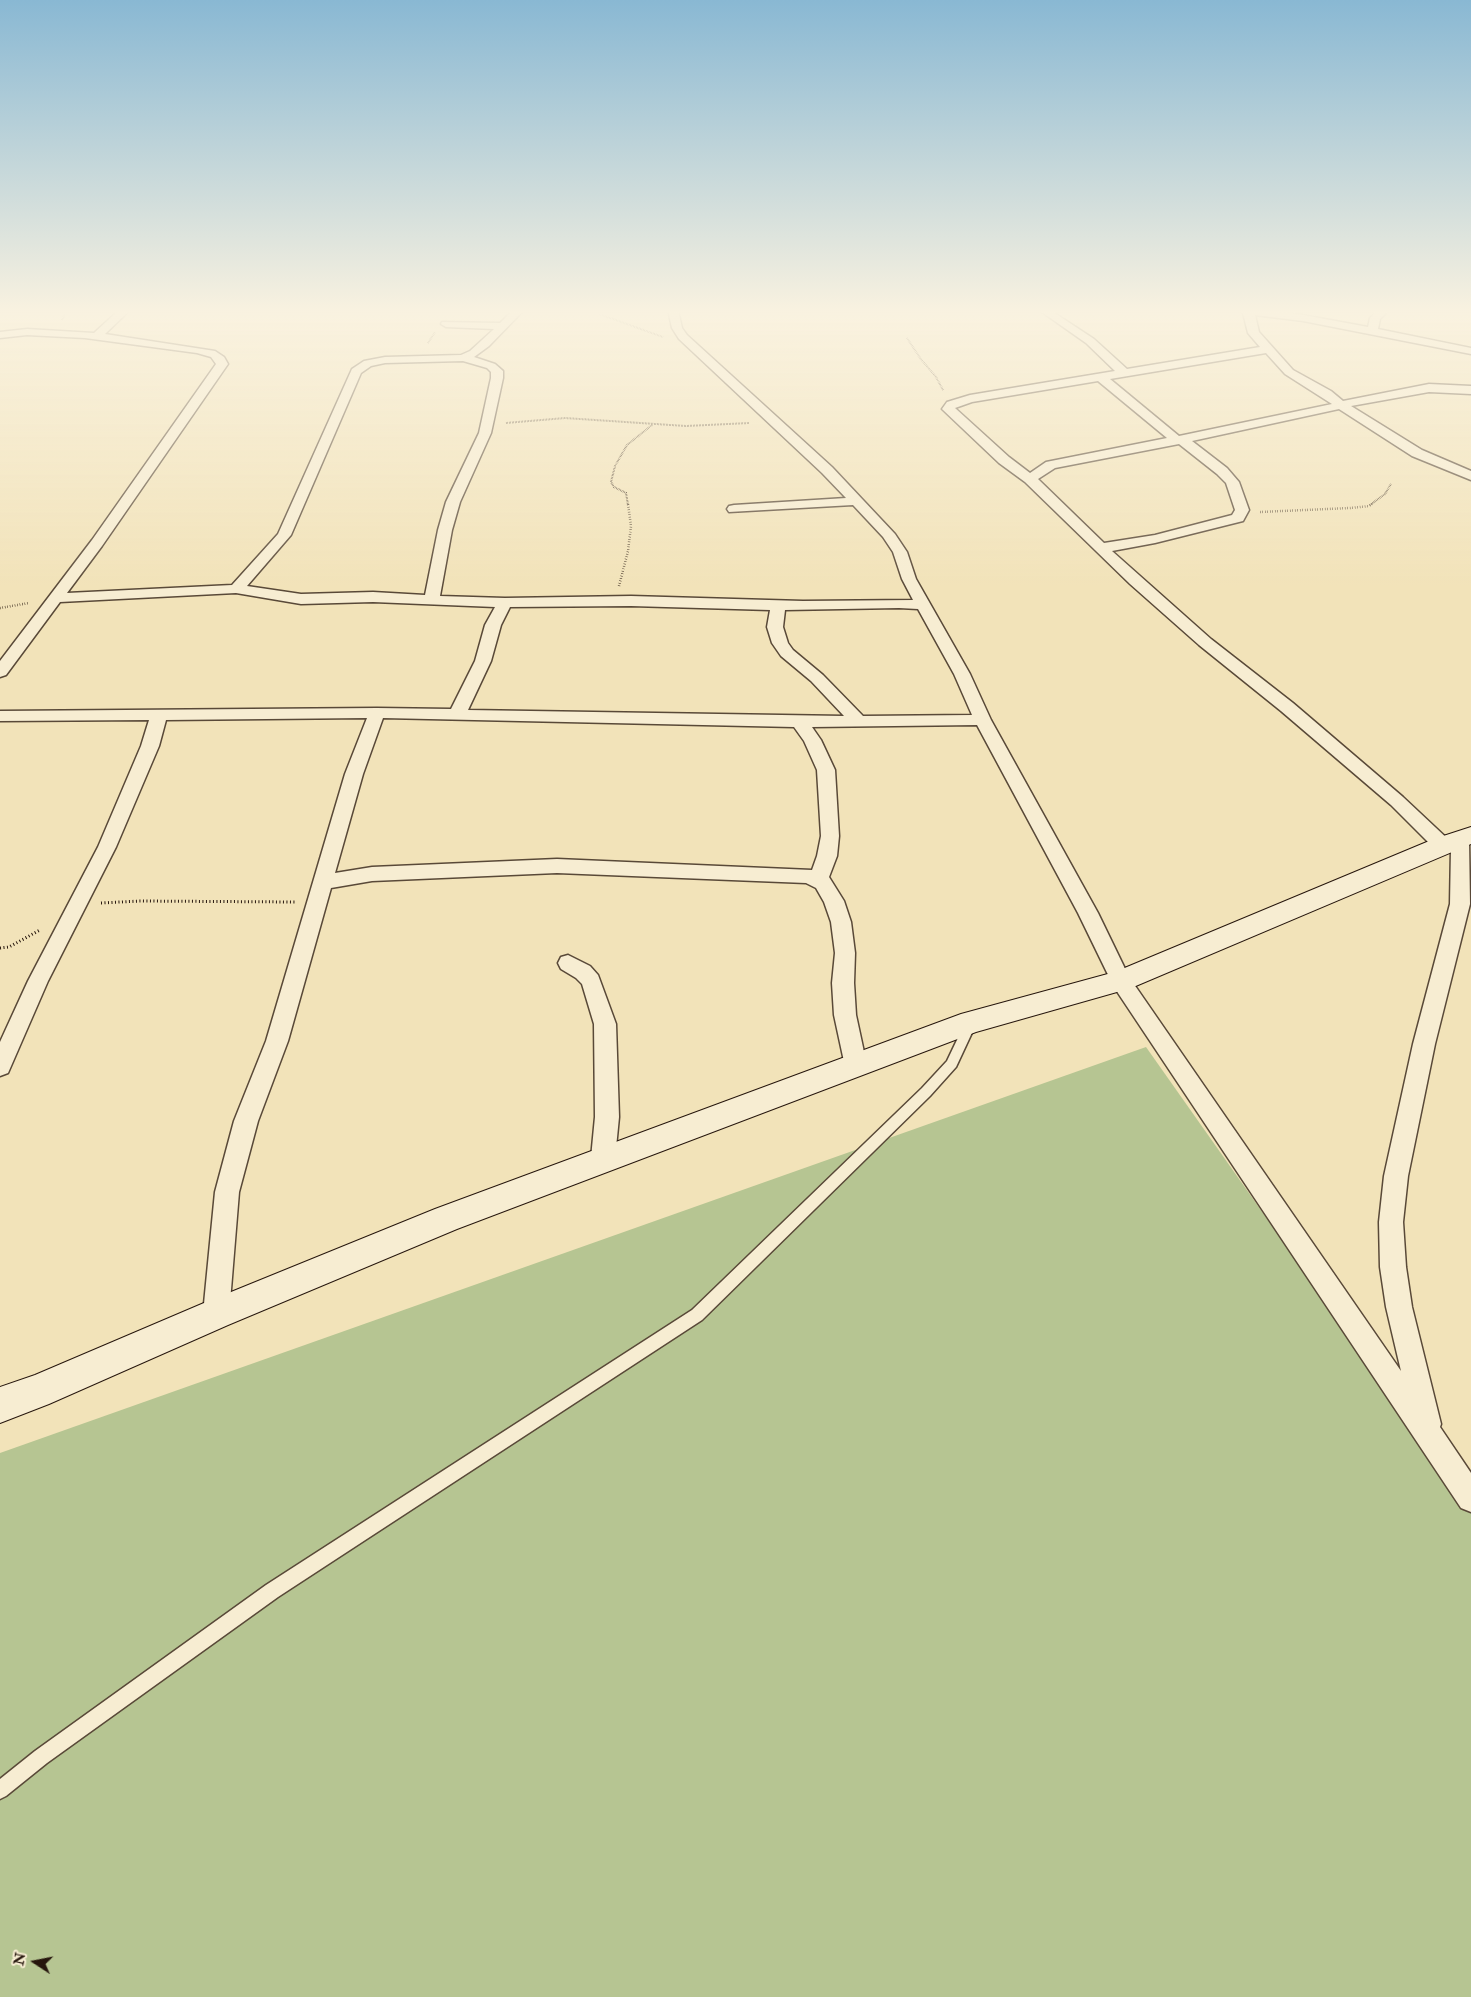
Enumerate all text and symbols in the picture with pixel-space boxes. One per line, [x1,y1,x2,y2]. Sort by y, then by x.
north arrow [10,1937,60,1987]
text: N [10,1951,29,1967]

